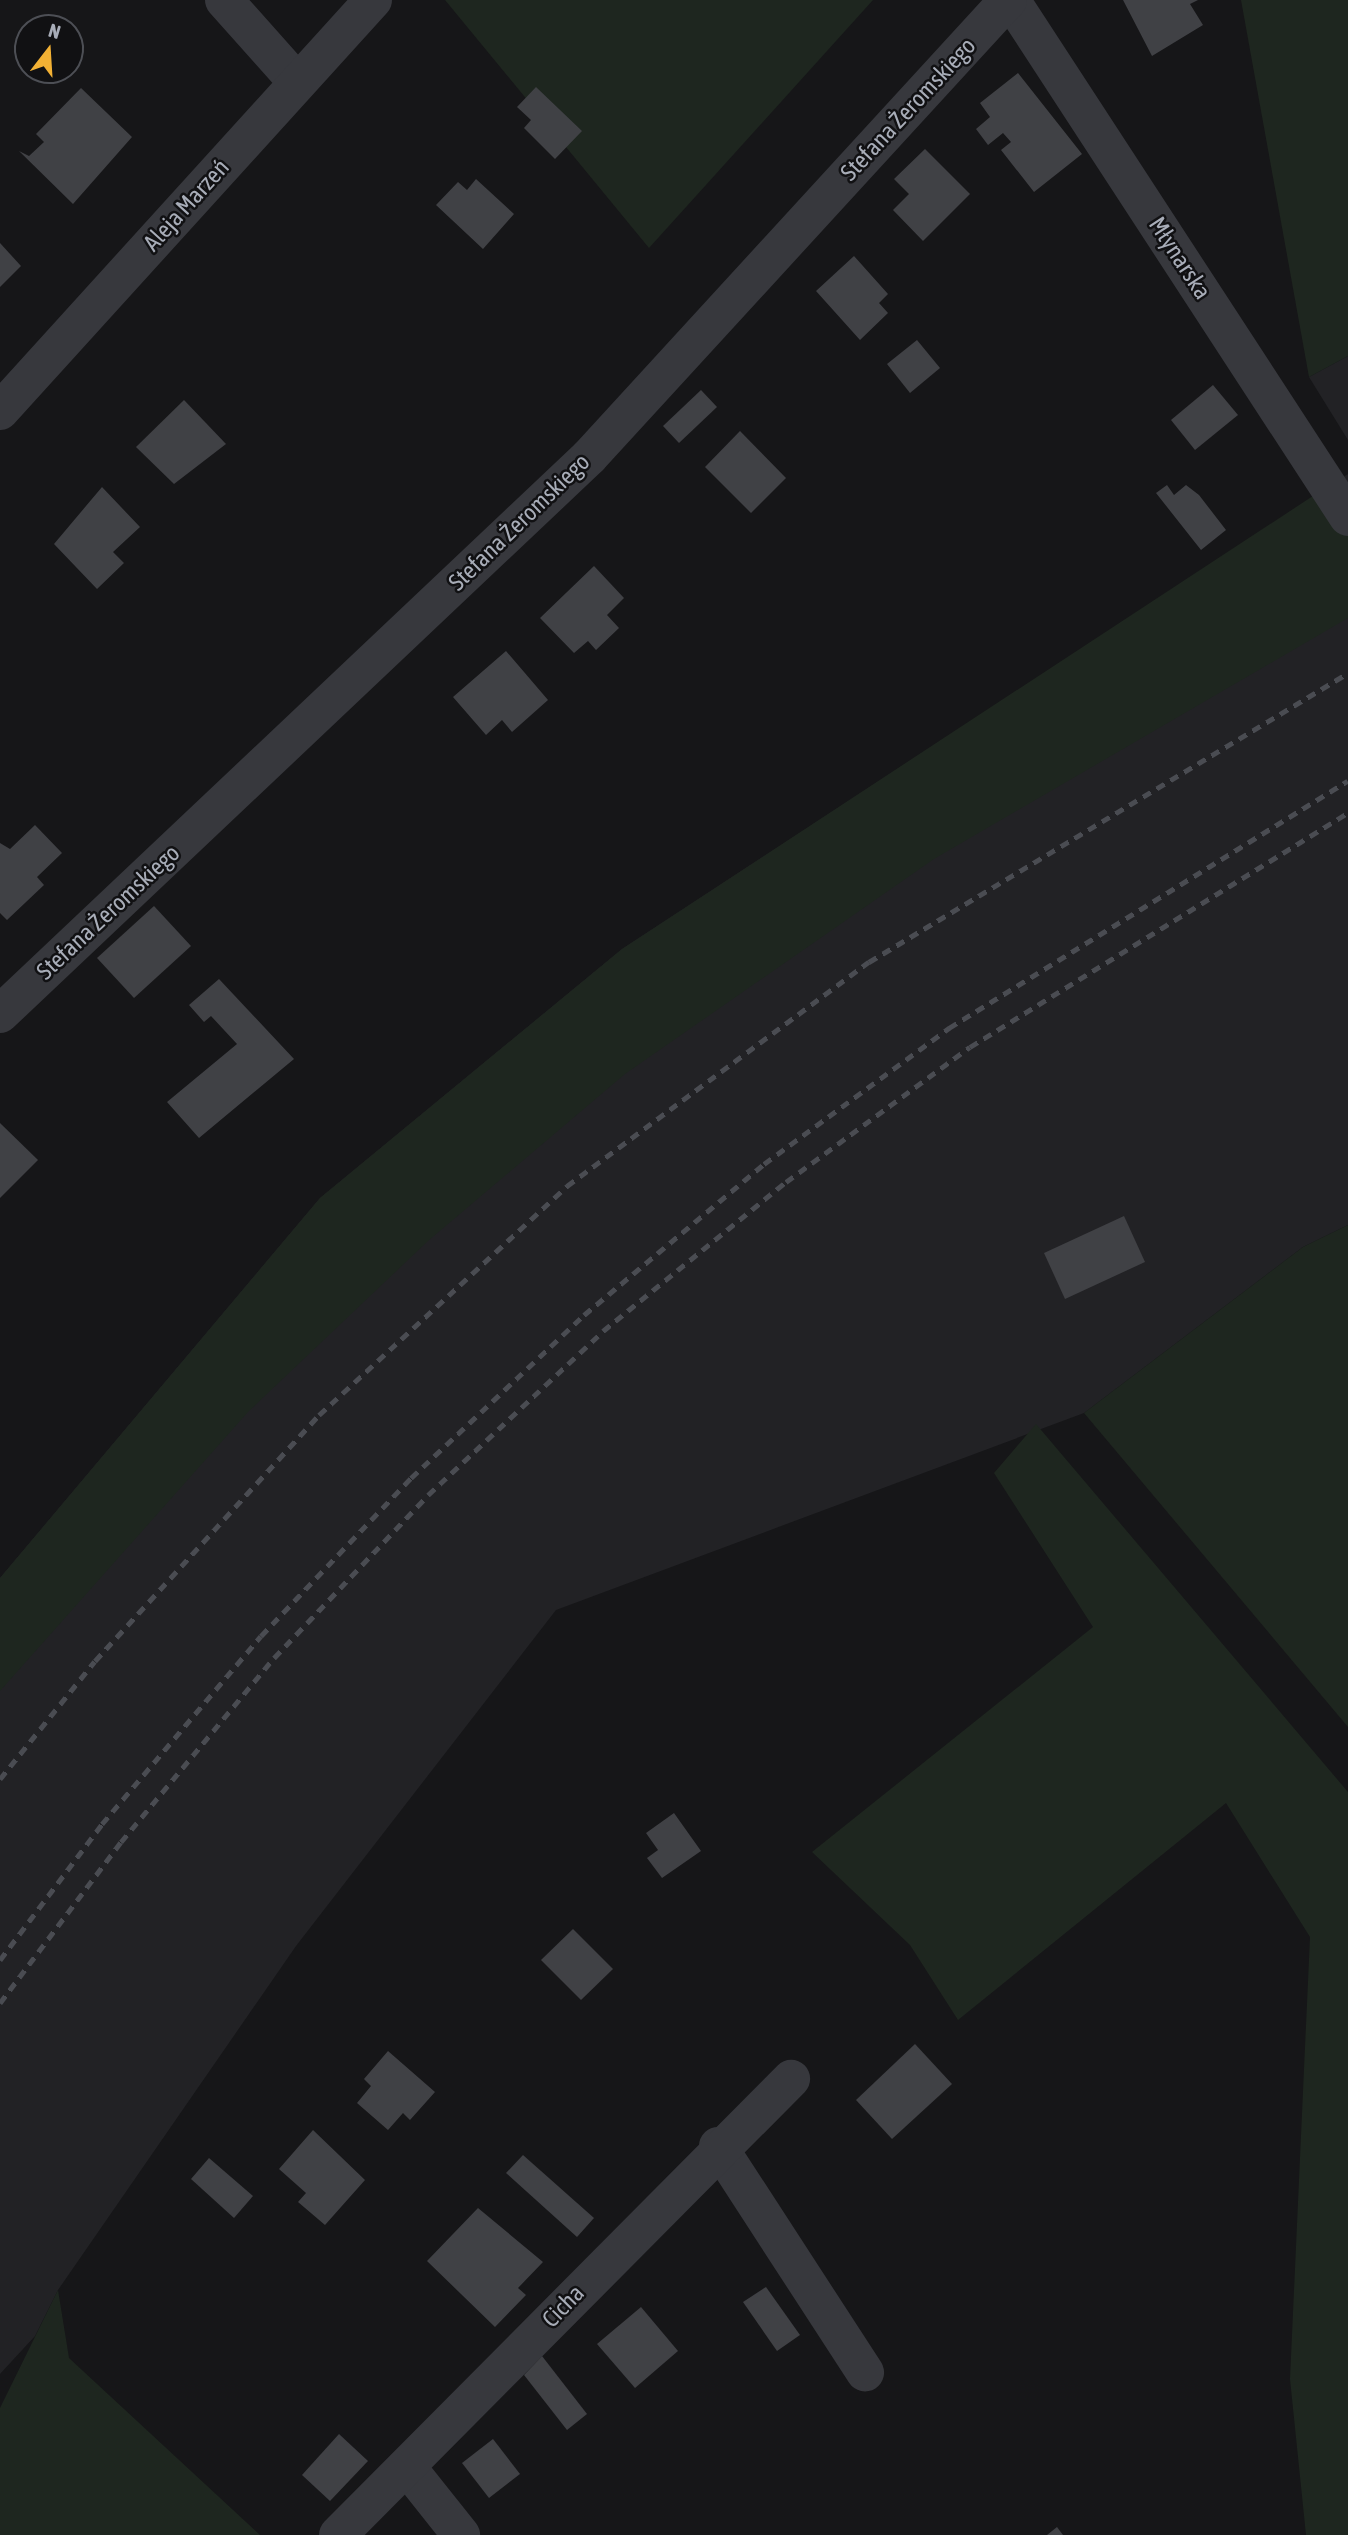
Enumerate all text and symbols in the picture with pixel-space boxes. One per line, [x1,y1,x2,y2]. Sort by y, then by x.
north arrow [14,14,84,84]
text: N [46,19,63,43]
street label: Stefana Żeromskiego [834,32,982,186]
street label: Aleja Marzeń [137,153,235,257]
street label: Młynarska [1143,212,1217,304]
street label: Stefana Żeromskiego [443,447,595,597]
street label: Stefana Żeromskiego [31,838,185,986]
street label: Cicha [536,2279,590,2333]

